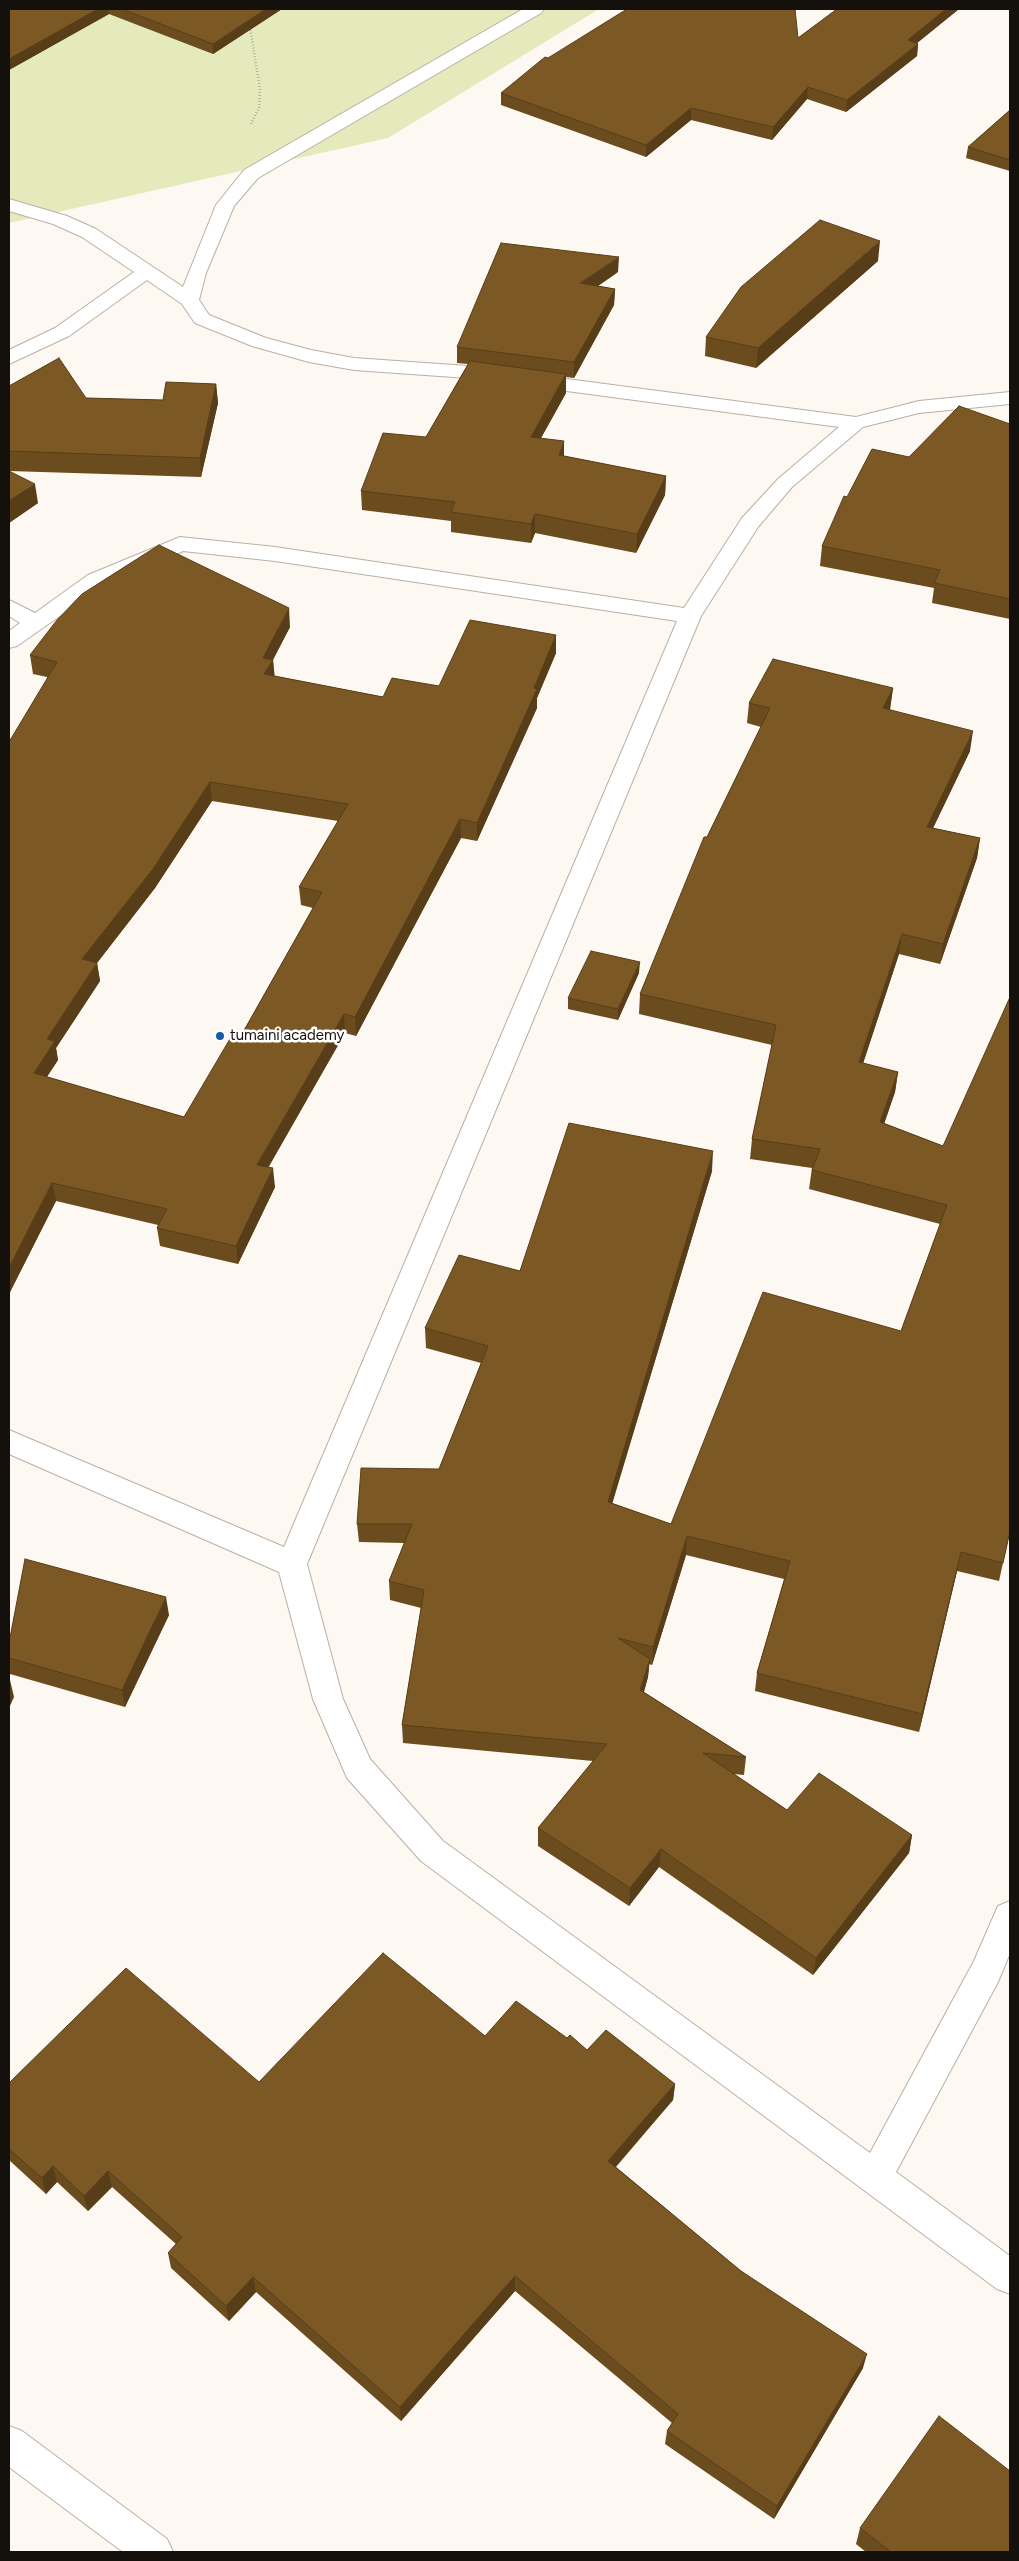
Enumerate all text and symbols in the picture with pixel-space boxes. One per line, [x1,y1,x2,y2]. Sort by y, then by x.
place label: tumaini academy [230,1027,344,1045]
marker: tumaini academy [214,1030,226,1042]

